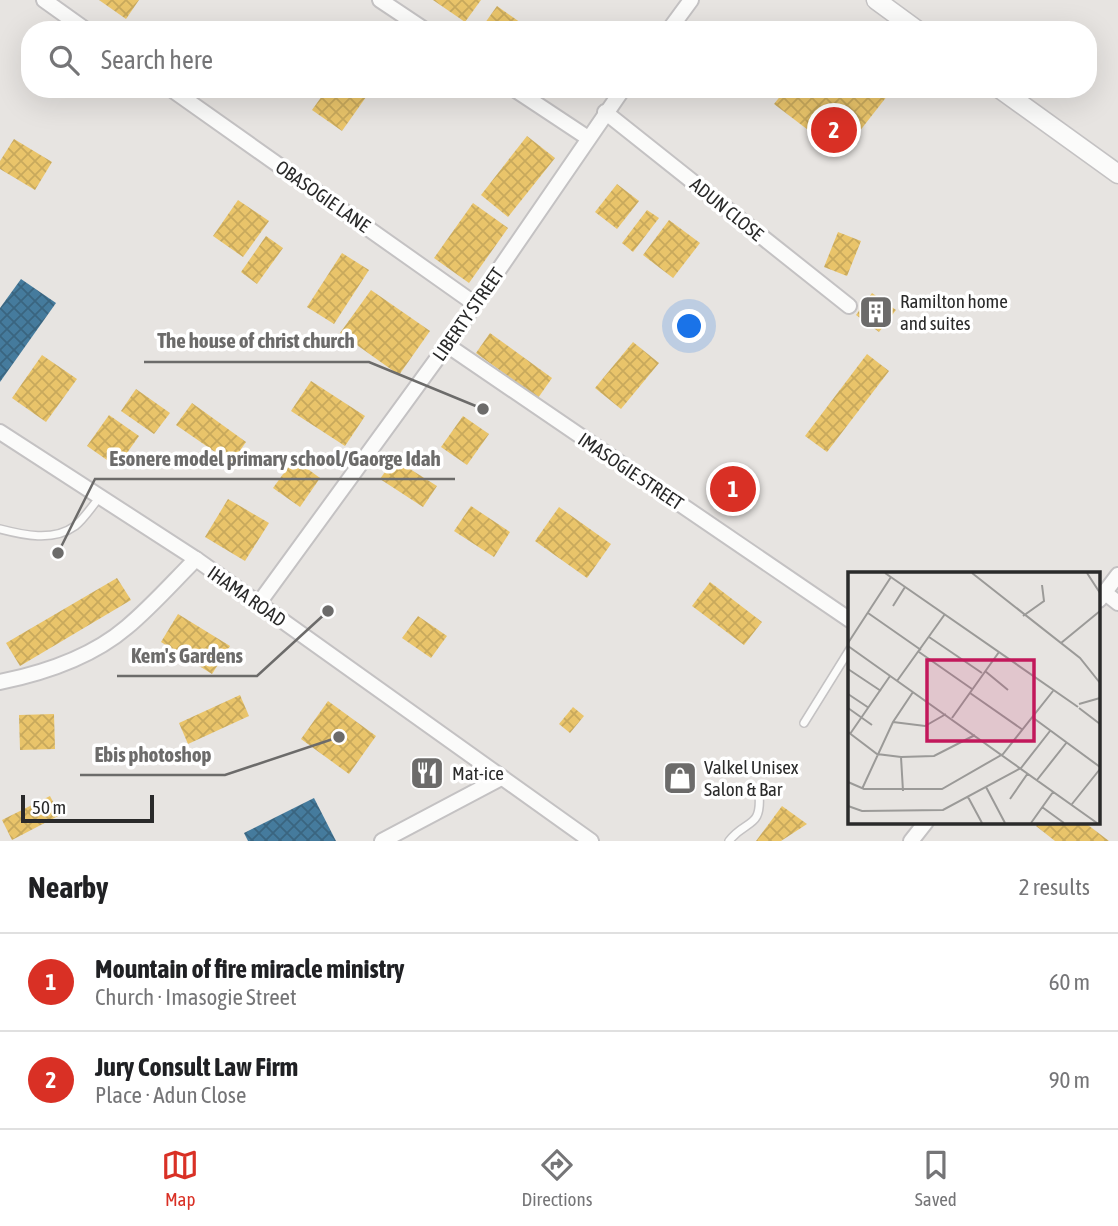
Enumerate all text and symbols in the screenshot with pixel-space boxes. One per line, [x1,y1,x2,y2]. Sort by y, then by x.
search box [21,21,1097,98]
icon: search [45,41,83,79]
text: Search here [101,45,213,75]
pin: 2 [811,104,857,156]
street label: OBASOGIE LANE [272,155,374,237]
street label: ADUN CLOSE [686,173,768,245]
street label: LIBERTY STREET [428,263,509,365]
place label: Ramilton home and suites [900,290,1008,334]
building icon: Ramilton home and suites [857,293,895,331]
your location [672,309,706,343]
callout: The house of christ church [144,320,369,362]
text: The house of christ church [157,328,355,352]
street label: IMASOGIE STREET [574,428,688,515]
callout: Esonere model primary school/Gaorge Idah [95,437,455,479]
text: Esonere model primary school/Gaorge Idah [109,446,441,470]
pin: 1 [710,463,756,515]
street label: IHAMA ROAD [204,561,290,631]
inset map [848,572,1100,824]
callout: Kem's Gardens [117,634,257,676]
text: Kem's Gardens [131,643,244,667]
callout: Ebis photoshop [80,733,225,775]
text: Ebis photoshop [94,742,212,766]
restaurant icon: Mat-ice [408,754,446,792]
place label: Valkel Unisex Salon & Bar [704,756,799,800]
shop icon: Valkel Unisex Salon & Bar [661,759,699,797]
place label: Mat-ice [452,762,504,784]
scale bar [21,792,154,824]
text: 50 m [32,796,66,818]
text: Nearby [28,870,108,904]
text: 2 results [1019,874,1090,900]
text: Mountain of fire miracle ministry [95,954,405,984]
text: 1 [46,969,56,995]
text: 60 m [1049,969,1090,995]
text: Church · Imasogie Street [95,984,297,1010]
text: Jury Consult Law Firm [95,1052,298,1082]
text: 2 [46,1067,56,1093]
text: 90 m [1049,1067,1090,1093]
text: Place · Adun Close [95,1082,246,1108]
tab: Map [161,1146,199,1210]
tab: Directions [522,1146,592,1210]
tab: Saved [915,1146,957,1210]

